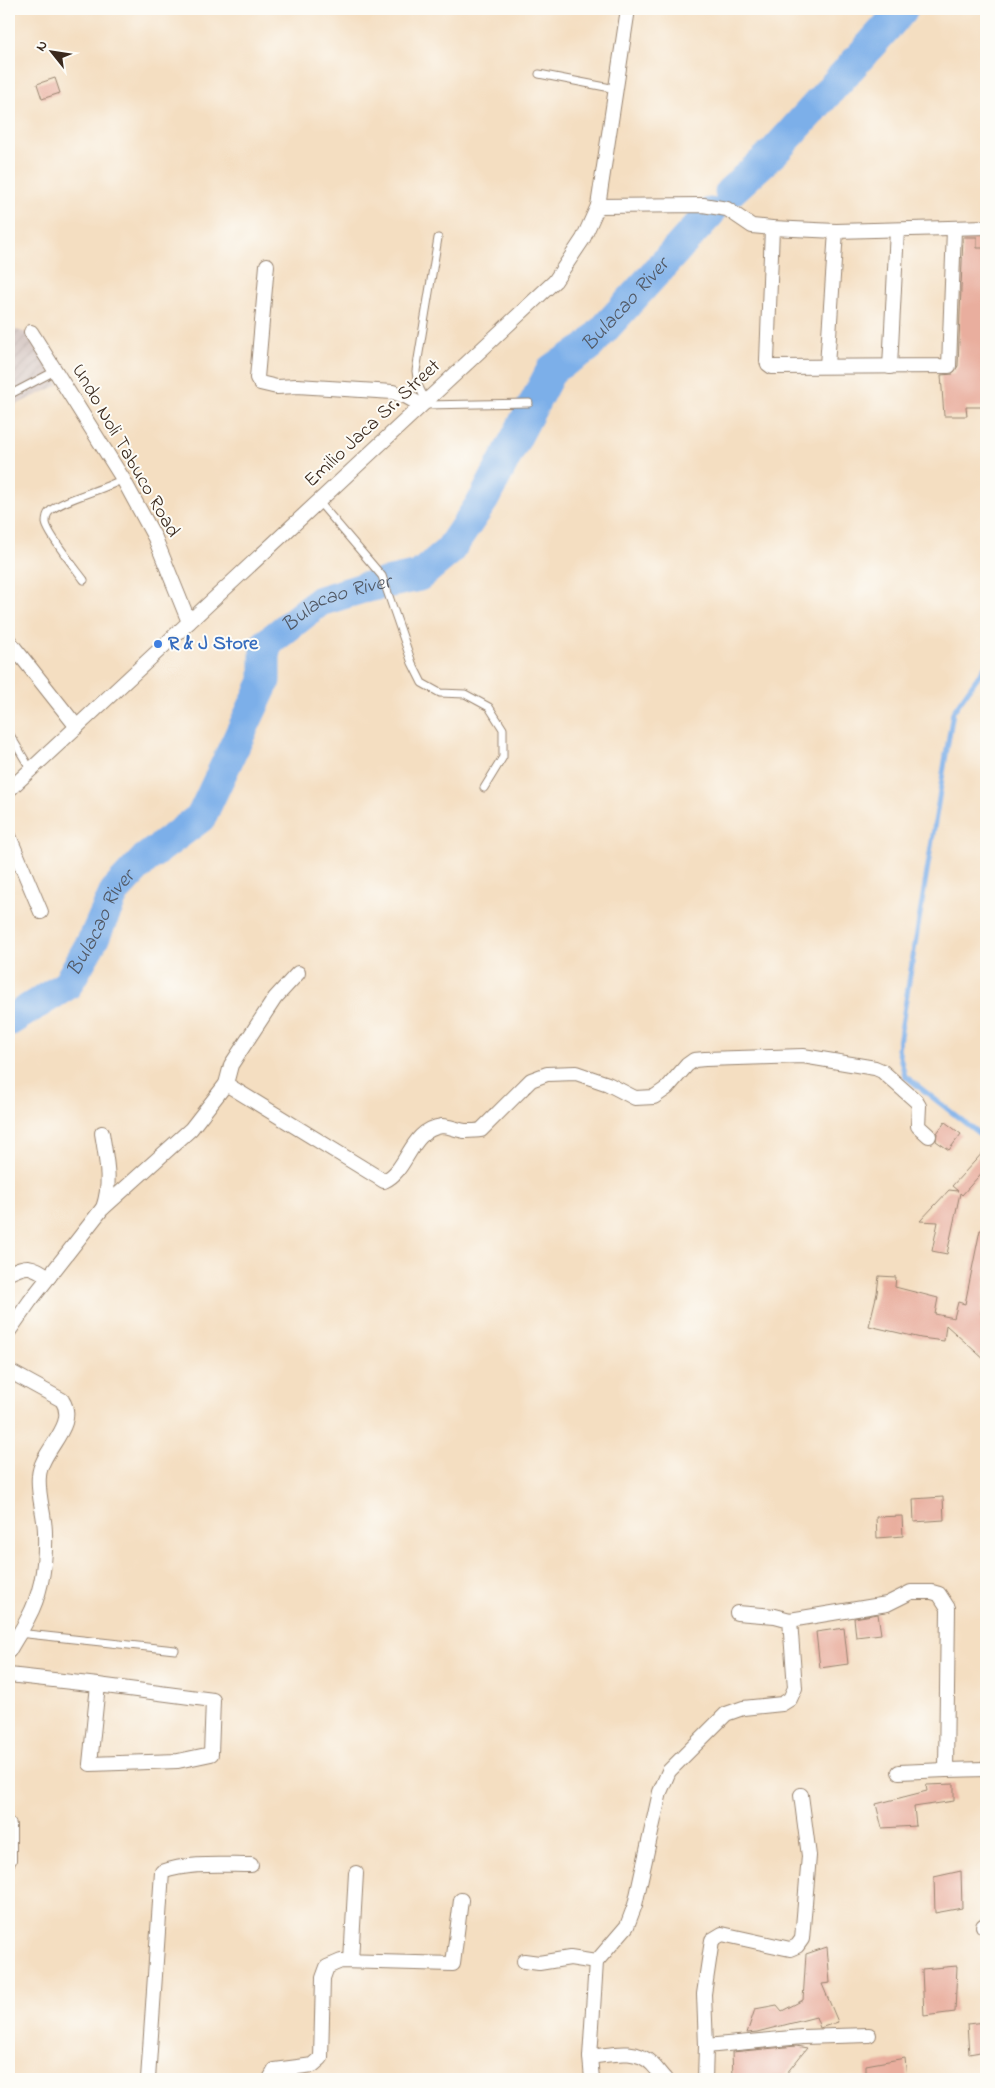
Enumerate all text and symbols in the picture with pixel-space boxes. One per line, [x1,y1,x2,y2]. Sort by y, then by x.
north arrow [28,28,78,78]
text: N [31,37,53,56]
water label: Bulacao River [575,250,679,359]
street label: Emilio Jaca Sr. Street [298,353,448,495]
street label: Undo Noli Tabuco Road [63,359,187,543]
water label: Bulacao River [276,567,396,641]
place label: R & J Store [168,630,259,659]
marker: R & J Store [152,638,164,650]
water label: Bulacao River [60,861,144,982]

